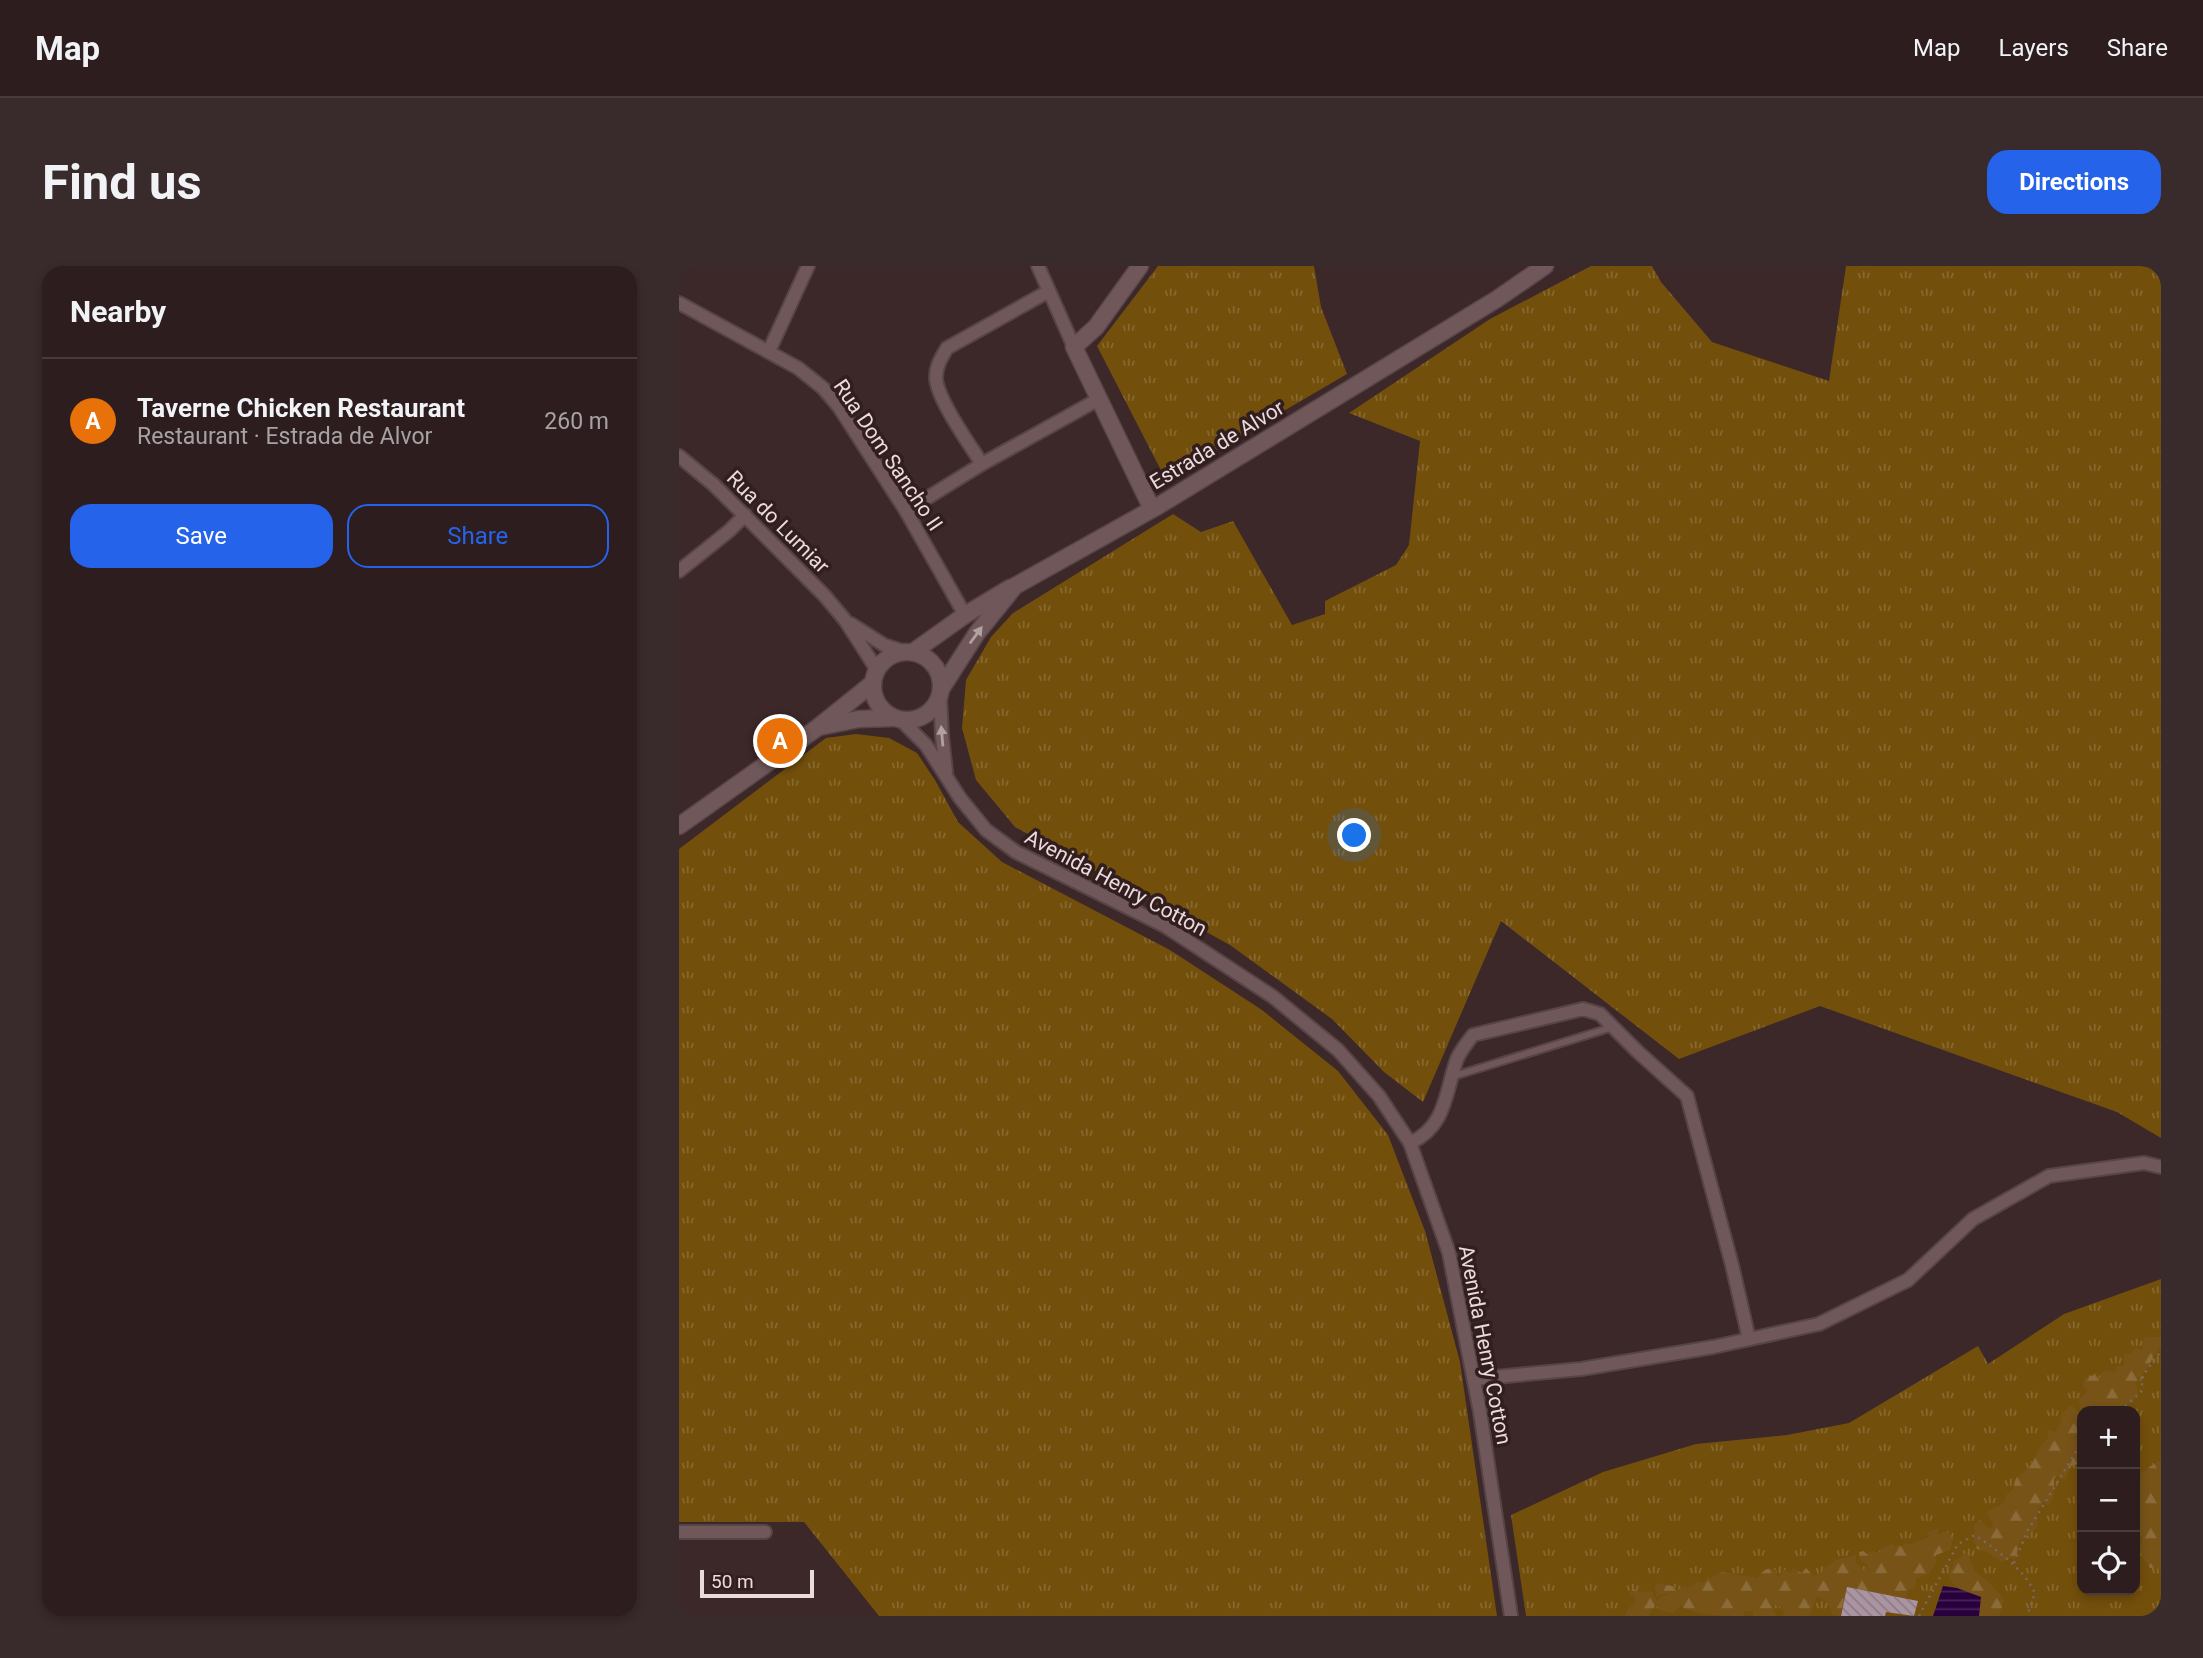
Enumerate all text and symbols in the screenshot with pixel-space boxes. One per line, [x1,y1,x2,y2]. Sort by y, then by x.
text: Map [35,29,100,68]
text: Map [1913,34,1961,62]
text: Layers [1999,34,2069,62]
text: Share [2107,34,2168,62]
button: Directions [1987,150,2161,214]
text: Find us [42,154,202,211]
text: Nearby [70,294,166,329]
street label: Rua Dom Sancho II [829,375,947,535]
text: Taverne Chicken Restaurant [137,393,465,423]
street label: Estrada de Alvor [1146,395,1288,495]
text: A [85,408,101,435]
text: 260 m [544,408,609,435]
text: Restaurant · Estrada de Alvor [137,423,432,450]
street label: Rua do Lumiar [722,466,834,578]
button: Save [70,504,333,568]
button: Share [347,504,609,568]
one-way arrow [968,627,983,645]
pin: A [757,715,803,767]
one-way arrow [936,724,947,746]
your location [1337,818,1371,852]
street label: Avenida Henry Cotton [1021,825,1211,941]
street label: Avenida Henry Cotton [1454,1243,1516,1447]
map controls [2077,1406,2140,1595]
button: + [2077,1406,2140,1469]
button: − [2077,1469,2140,1532]
button: locate [2077,1532,2140,1595]
scale bar [700,1567,814,1599]
text: 50 m [711,1570,754,1593]

